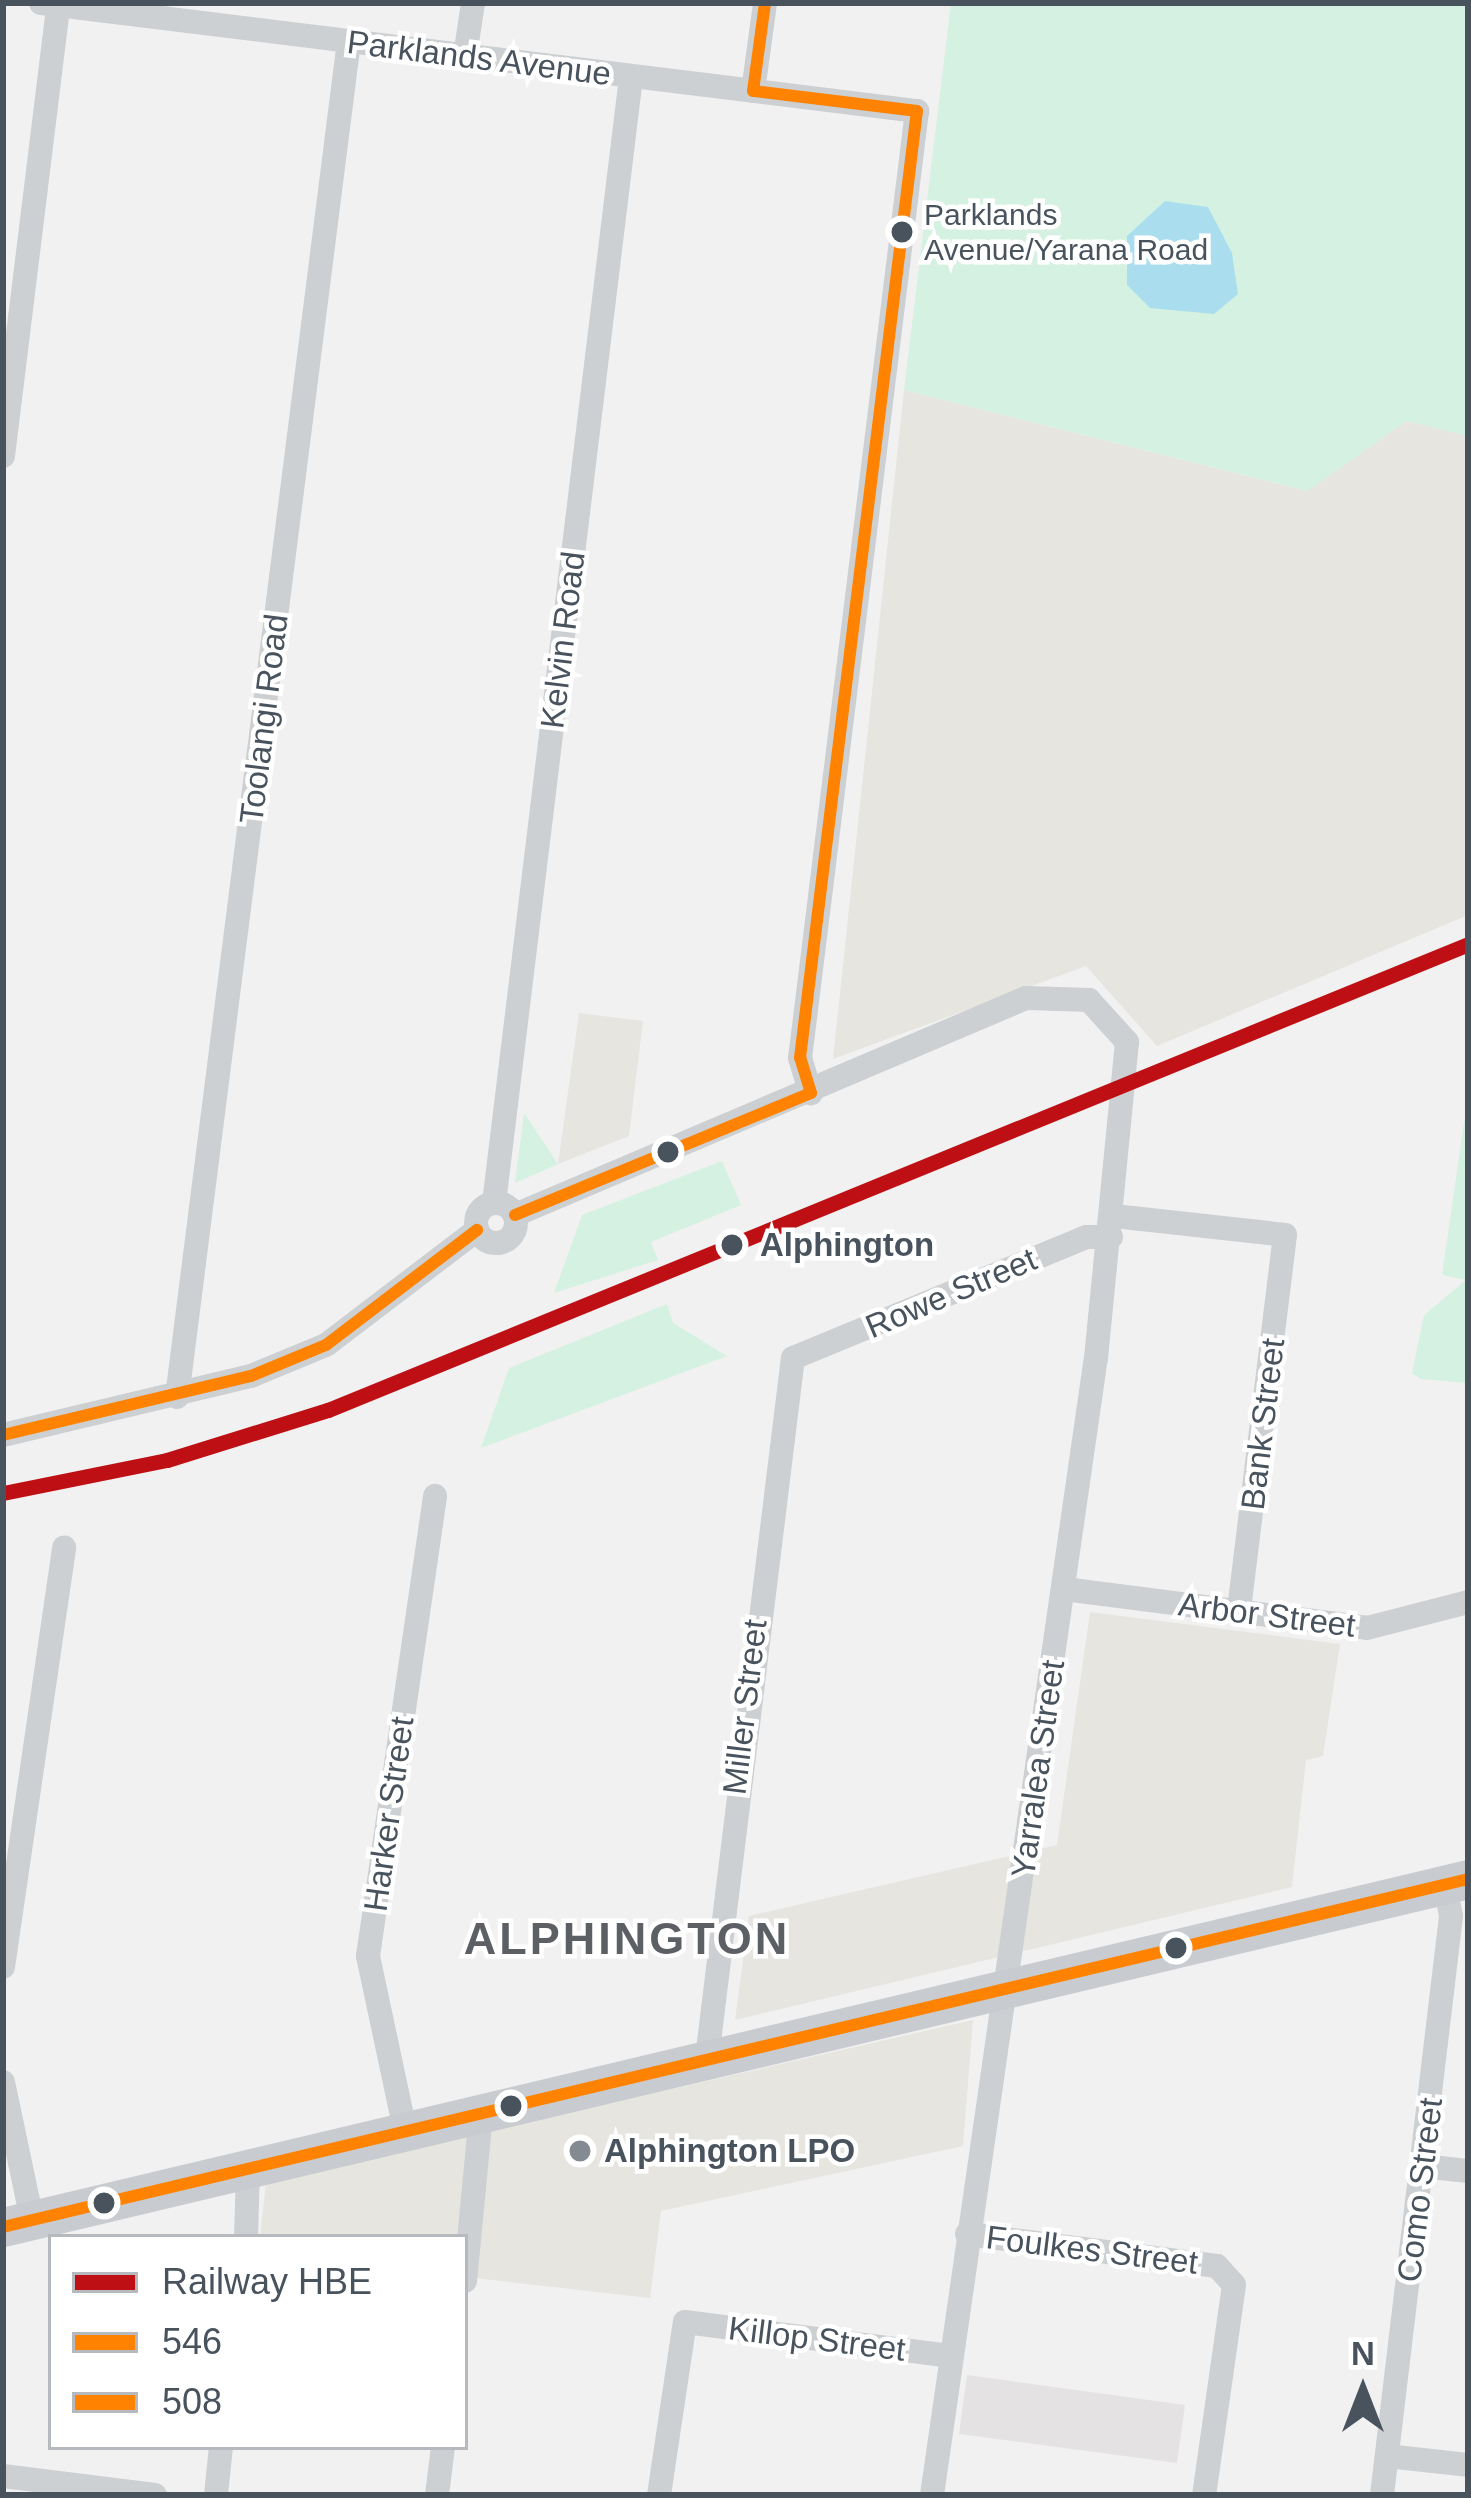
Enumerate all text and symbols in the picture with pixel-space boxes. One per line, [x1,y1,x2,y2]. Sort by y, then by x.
street label: Parklands Avenue [344,22,614,94]
place label: Parklands Avenue/Yarana Road [924,197,1208,268]
marker: Parklands Avenue/Yarana Road [891,221,913,243]
street label: Kelvin Road [533,549,593,731]
street label: Toolangi Road [231,612,297,826]
unlabelled marker [657,1141,679,1163]
place label: Alphington [760,1225,934,1265]
marker: Alphington [715,1228,749,1262]
street label: Rowe Street [860,1239,1042,1347]
street label: Bank Street [1233,1336,1293,1512]
street label: Arbor Street [1176,1585,1358,1645]
street label: Miller Street [715,1617,775,1797]
street label: Yarralea Street [1003,1658,1073,1880]
street label: Harker Street [356,1714,422,1914]
district label: ALPHINGTON [464,1912,790,1966]
unlabelled marker [1165,1937,1187,1959]
unlabelled marker [500,2095,522,2117]
street label: Como Street [1389,2096,1451,2284]
place label: Alphington LPO [604,2131,855,2171]
marker: Alphington LPO [567,2138,593,2164]
unlabelled marker [93,2192,115,2214]
street label: Foulkes Street [984,2217,1200,2283]
legend [48,2234,468,2450]
text: Railway HBE [162,2261,372,2302]
street label: Killop Street [726,2309,908,2369]
text: 546 [162,2321,222,2362]
north arrow [1303,2330,1423,2450]
text: N [1351,2335,1375,2372]
text: 508 [162,2381,222,2422]

